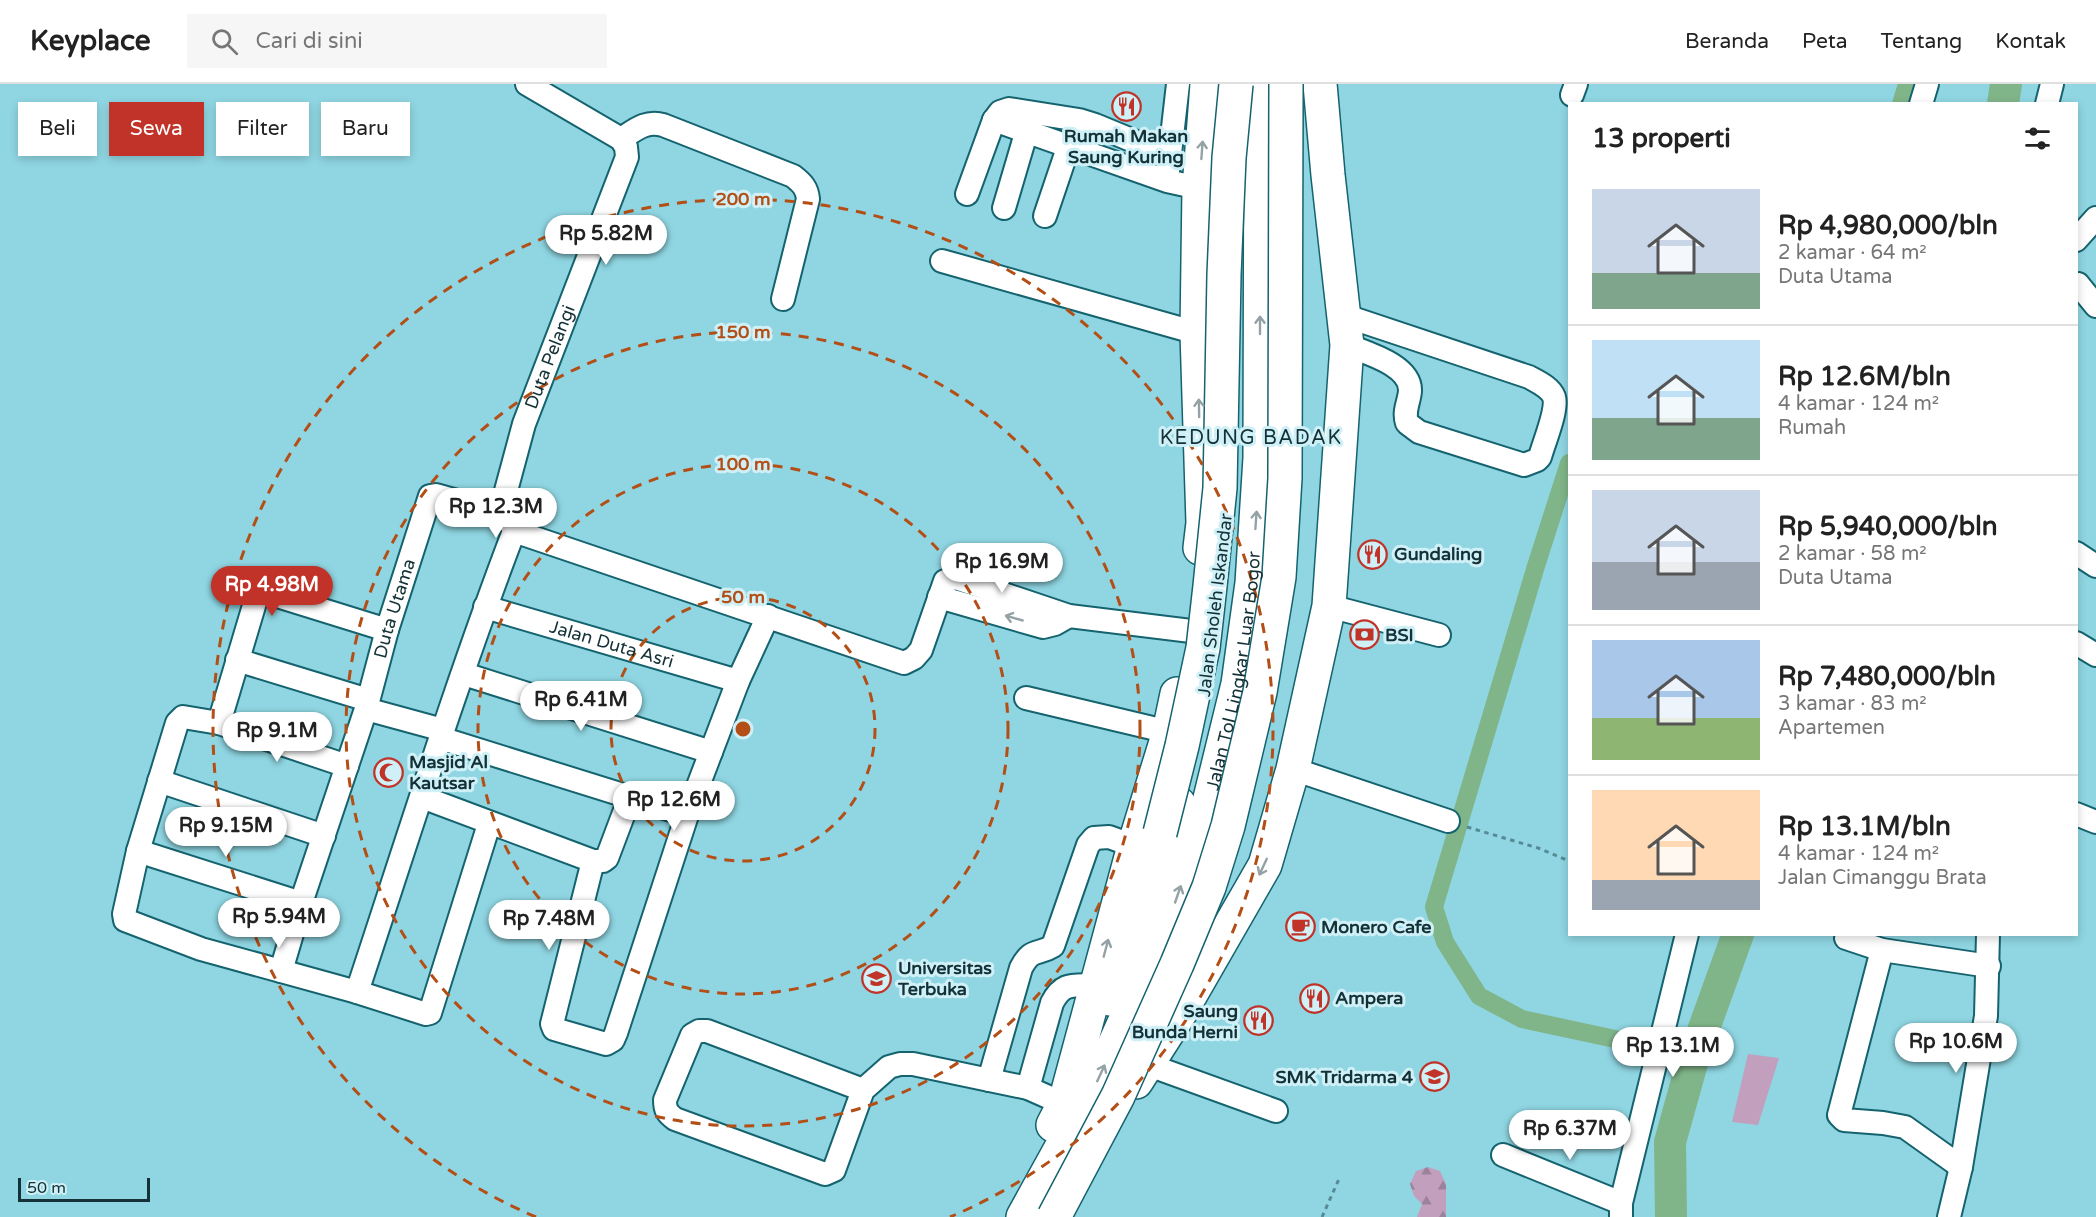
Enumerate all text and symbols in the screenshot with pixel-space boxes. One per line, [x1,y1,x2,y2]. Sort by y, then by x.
search box [187,14,607,68]
text: Keyplace [30,24,151,58]
icon: search [208,25,241,58]
text: Cari di sini [256,28,363,54]
text: Beranda [1685,29,1769,54]
text: Peta [1802,29,1848,54]
text: Tentang [1881,29,1962,54]
text: Kontak [1995,29,2066,54]
restaurant icon: Rumah Makan Saung Kuring [1110,91,1142,123]
chip: Beli [18,102,97,156]
chip: Sewa [109,102,204,156]
chip: Filter [216,102,309,156]
chip: Baru [321,102,410,156]
icon: filters [2021,122,2054,155]
text: 13 properti [1592,123,1731,154]
place label: Rumah Makan Saung Kuring [1064,125,1188,168]
one-way arrow [1197,140,1208,160]
text: 200 m [715,188,771,210]
text: Rp 4,980,000/bln [1778,210,1998,241]
icon: home [1640,213,1712,285]
pin: Rp 5.82M [544,215,668,266]
text: Rp 5.82M [559,222,653,246]
text: 2 kamar · 64 m² [1778,241,1927,265]
text: Duta Utama [1778,265,1893,289]
street label: Duta Pelangi [520,302,580,412]
one-way arrow [1254,316,1266,336]
text: 150 m [715,321,771,343]
text: Rp 12.6M/bln [1778,361,1951,392]
icon: home [1640,364,1712,436]
text: 4 kamar · 124 m² [1778,392,1939,416]
one-way arrow [1193,398,1204,418]
text: Rumah [1778,416,1846,440]
district label: KEDUNG BADAK [1160,426,1342,450]
text: 100 m [715,453,771,475]
pin: Rp 12.3M [434,488,558,539]
text: Rp 12.3M [449,495,543,519]
one-way arrow [1251,510,1262,530]
text: Rp 5,940,000/bln [1778,511,1997,542]
street label: Jalan Sholeh Iskandar [1193,512,1237,698]
icon: home [1640,514,1712,586]
restaurant icon: Gundaling [1357,538,1389,570]
text: 2 kamar · 58 m² [1778,542,1927,566]
pin: Rp 16.9M [940,543,1064,594]
place label: Gundaling [1394,543,1482,565]
text: Rp 16.9M [955,550,1049,574]
street label: Jalan Tol Lingkar Luar Bogor [1201,550,1265,792]
street label: Duta Utama [369,556,420,661]
pin: Rp 4.98M [210,566,334,617]
text: Duta Utama [1778,566,1893,590]
text: Rp 4.98M [225,573,319,597]
text: 50 m [721,586,765,608]
one-way arrow [1005,612,1024,624]
street label: Jalan Duta Asri [547,615,676,673]
bank icon: BSI [1348,619,1380,651]
place label: BSI [1385,624,1414,646]
text: Rp 7,480,000/bln [1778,661,1996,692]
icon: home [1640,664,1712,736]
pin: Rp 6.41M [519,681,643,732]
text: Rp 6.41M [534,688,628,712]
text: 3 kamar · 83 m² [1778,692,1927,716]
pin: Rp 9.1M [222,712,332,763]
text: Apartemen [1778,716,1885,740]
text: Rp 9.1M [236,719,318,743]
centre of rings [733,719,753,739]
place label: Masjid Al Kautsar [409,751,488,794]
mosque icon: Masjid Al Kautsar [372,756,404,788]
pin: Rp 12.6M [612,781,736,832]
text: Rp 12.6M [627,788,721,812]
pin: Rp 9.15M [164,807,288,858]
text: Rp 13.1M/bln [1778,811,1951,842]
text: Rp 9.15M [179,814,273,838]
icon: home [1640,814,1712,886]
text: 4 kamar · 124 m² [1778,842,1939,866]
one-way arrow [1256,857,1268,875]
text: Jalan Cimanggu Brata [1778,866,1987,890]
one-way arrow [1173,885,1184,904]
pin: Rp 5.94M [217,898,341,949]
pin: Rp 7.48M [487,900,611,951]
text: Rp 5.94M [232,905,326,929]
text: Rp 7.48M [503,907,595,931]
cafe icon: Monero Cafe [1284,911,1316,943]
place label: Monero Cafe [1321,916,1431,938]
one-way arrow [1101,939,1112,958]
place label: Universitas Terbuka [897,957,992,1000]
school or university icon: Universitas Terbuka [861,962,893,994]
restaurant icon: Ampera [1298,982,1330,1014]
place label: Ampera [1335,987,1403,1009]
place label: Saung Bunda Herni [1132,1000,1238,1043]
restaurant icon: Saung Bunda Herni [1243,1005,1275,1037]
pin: Rp 10.6M [1894,1023,2018,1074]
pin: Rp 13.1M [1611,1027,1735,1078]
text: Rp 10.6M [1909,1030,2003,1054]
text: Rp 13.1M [1626,1034,1720,1058]
school or university icon: SMK Tridarma 4 [1418,1061,1450,1093]
one-way arrow [1096,1065,1107,1083]
place label: SMK Tridarma 4 [1276,1066,1414,1088]
pin: Rp 6.37M [1508,1110,1632,1161]
text: Rp 6.37M [1523,1117,1617,1141]
scale bar [18,1175,150,1202]
text: 50 m [27,1178,66,1198]

